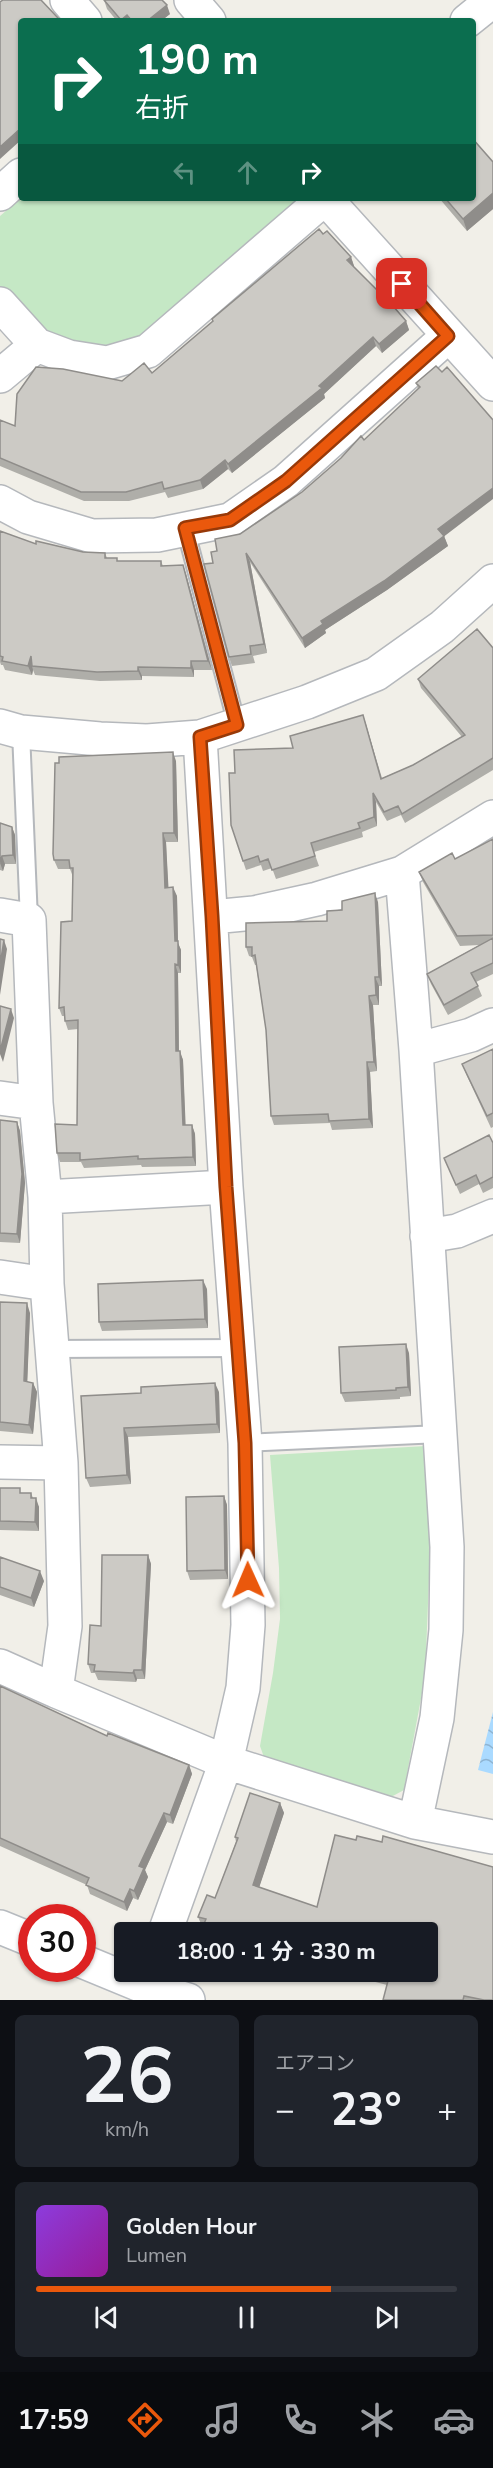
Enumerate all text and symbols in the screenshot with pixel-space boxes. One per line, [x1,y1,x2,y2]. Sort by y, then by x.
text: 190 m [135,32,259,89]
icon: right [36,42,114,120]
text: 右折 [135,90,189,127]
icon: left [168,156,201,189]
icon: ahead [231,156,264,189]
icon: right [294,156,327,189]
pin [376,258,427,309]
icon: arrive [385,267,418,300]
position arrow [216,1548,280,1612]
speed limit sign: 30 [18,1904,96,1982]
text: 18:00 · 1 分 · 330 m [177,1937,375,1967]
text: 26 [80,2023,174,2130]
text: エアコン [275,2050,355,2077]
text: 23° [330,2080,402,2141]
text: − [275,2088,295,2133]
text: + [437,2088,457,2133]
text: km/h [105,2116,149,2143]
text: Golden Hour [126,2212,257,2242]
text: Lumen [126,2242,187,2269]
icon: previous [90,2301,123,2334]
icon: pause [230,2301,263,2334]
icon: next [370,2301,403,2334]
icon: directions [124,2399,166,2441]
icon: music [202,2399,244,2441]
icon: phone [279,2399,321,2441]
icon: climate [356,2399,398,2441]
icon: car [433,2399,475,2441]
text: 17:59 [18,2402,89,2439]

